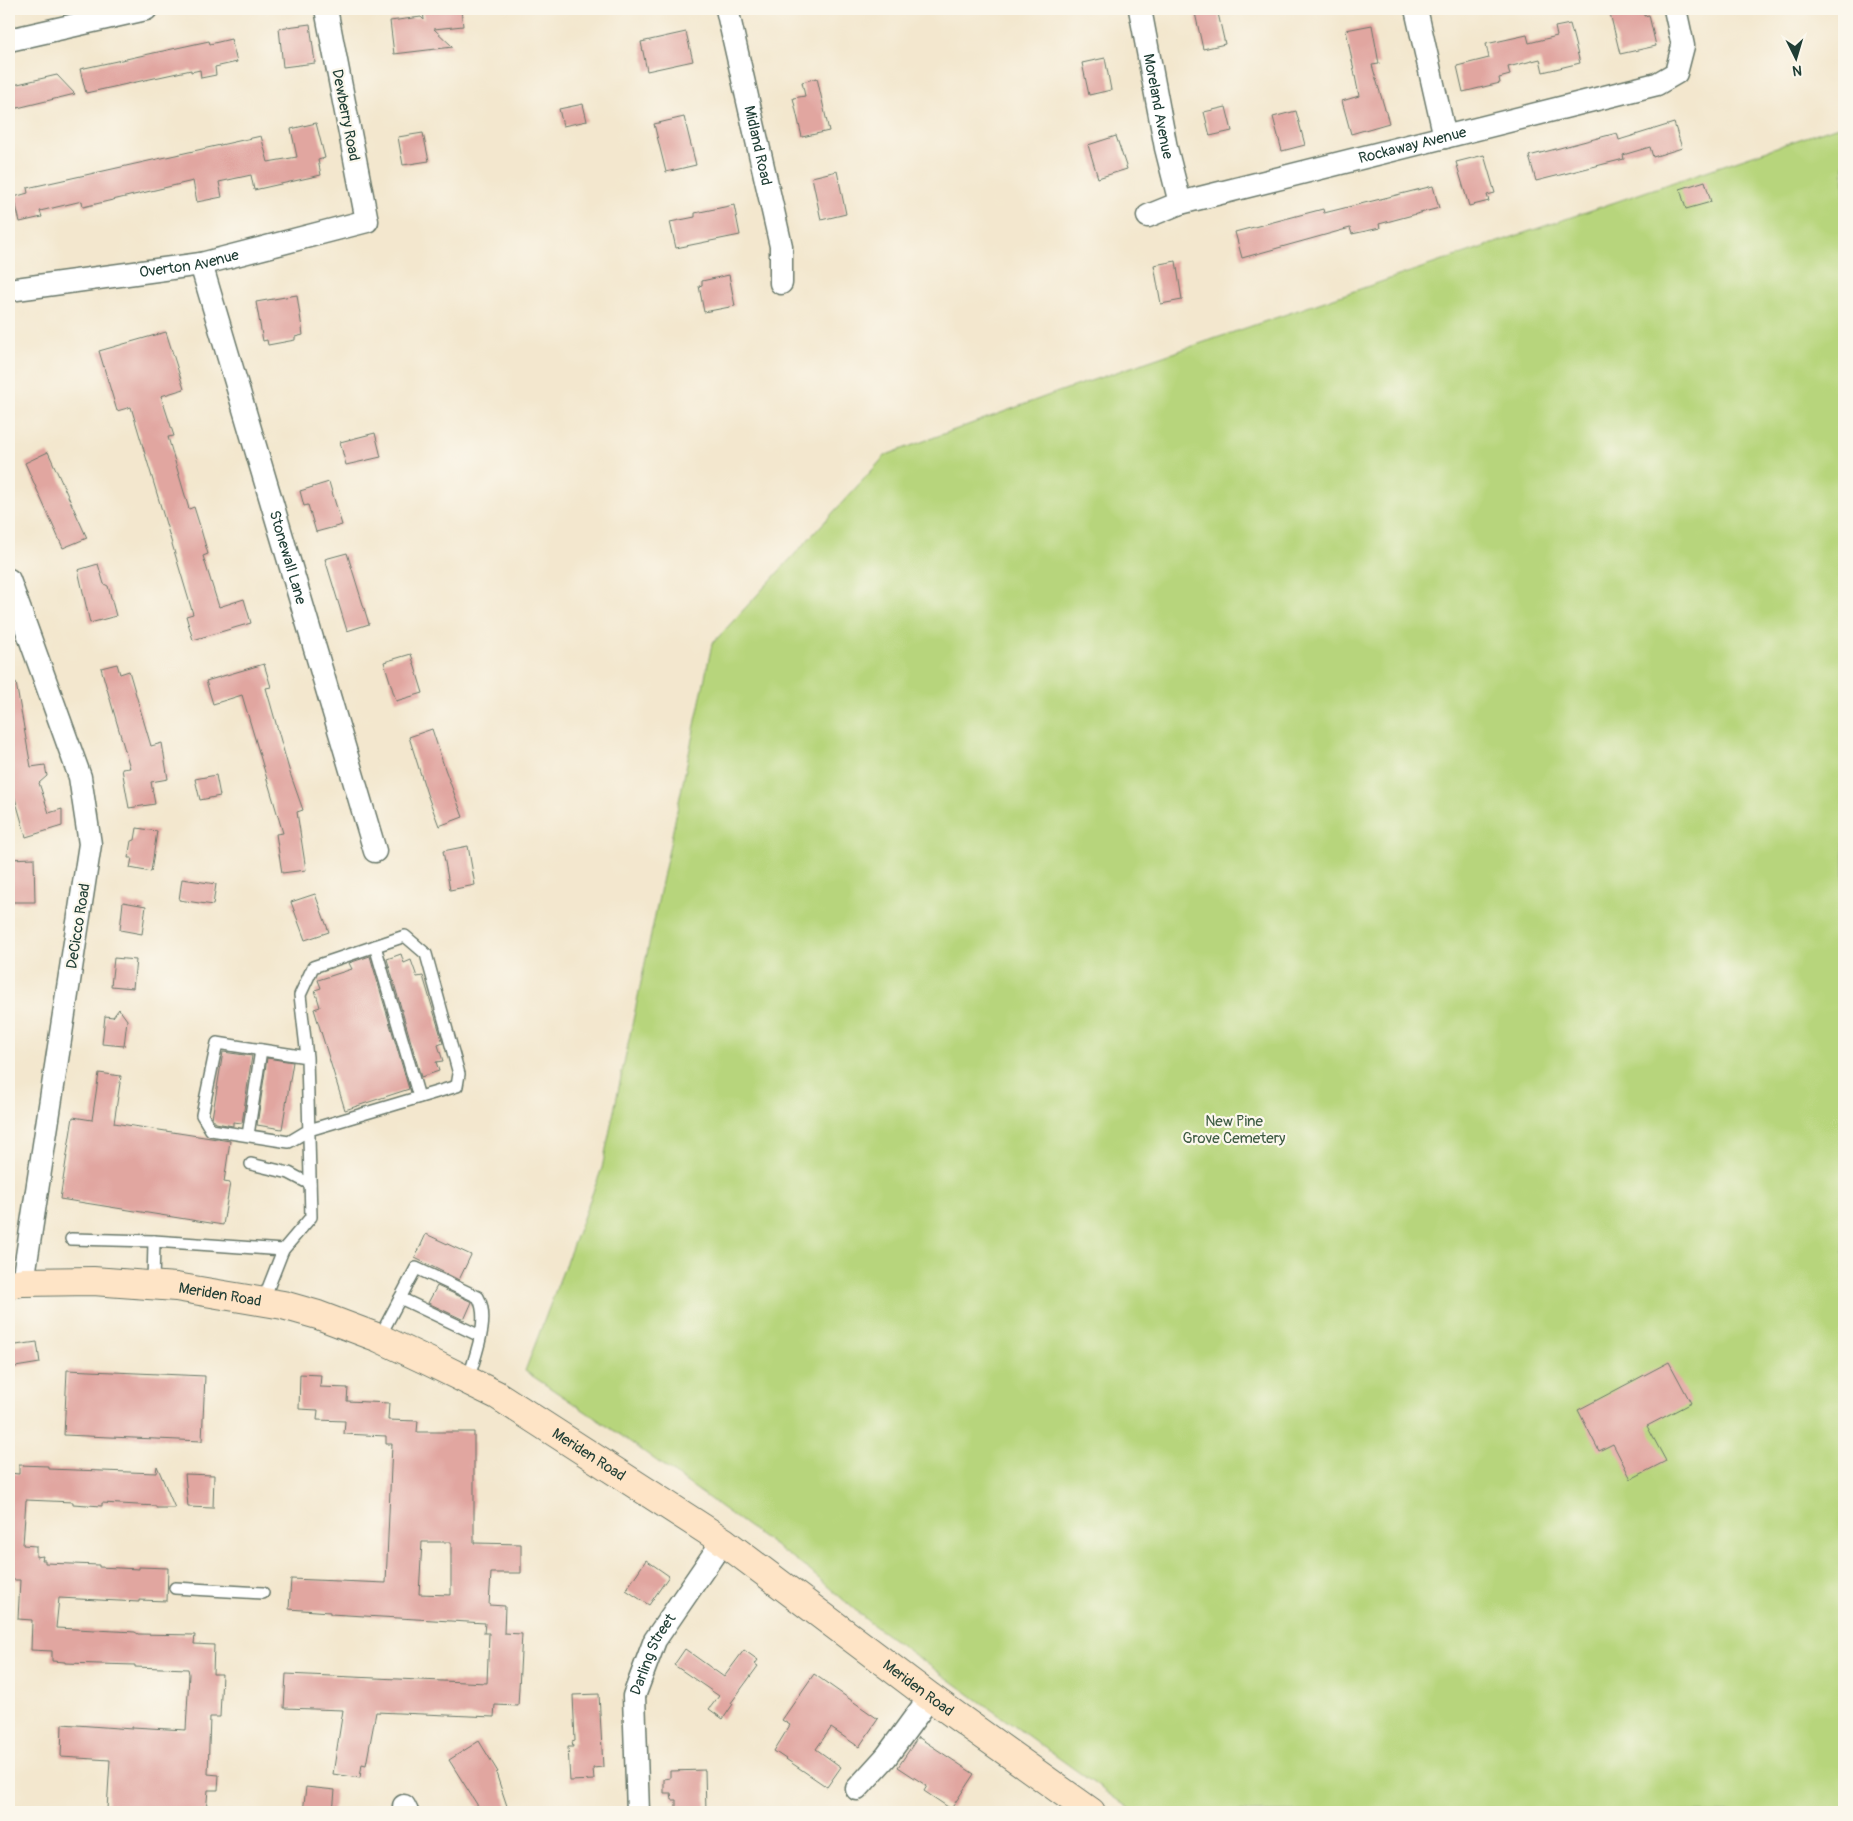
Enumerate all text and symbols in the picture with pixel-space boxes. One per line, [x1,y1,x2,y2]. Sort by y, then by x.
north arrow [1770,32,1820,82]
street label: Moreland Avenue [1139,52,1178,162]
text: N [1792,62,1803,79]
street label: Dewberry Road [327,68,364,163]
street label: Midland Road [739,104,776,187]
street label: Rockaway Avenue [1357,123,1469,168]
street label: Overton Avenue [138,245,242,282]
street label: Stonewall Lane [265,508,311,607]
street label: DeCicco Road [62,882,95,970]
park label: New Pine Grove Cemetery [1183,1112,1286,1148]
street label: Meriden Road [177,1279,263,1311]
street label: Meriden Road [548,1424,629,1486]
street label: Darling Street [626,1609,681,1698]
street label: Meriden Road [879,1656,957,1721]

